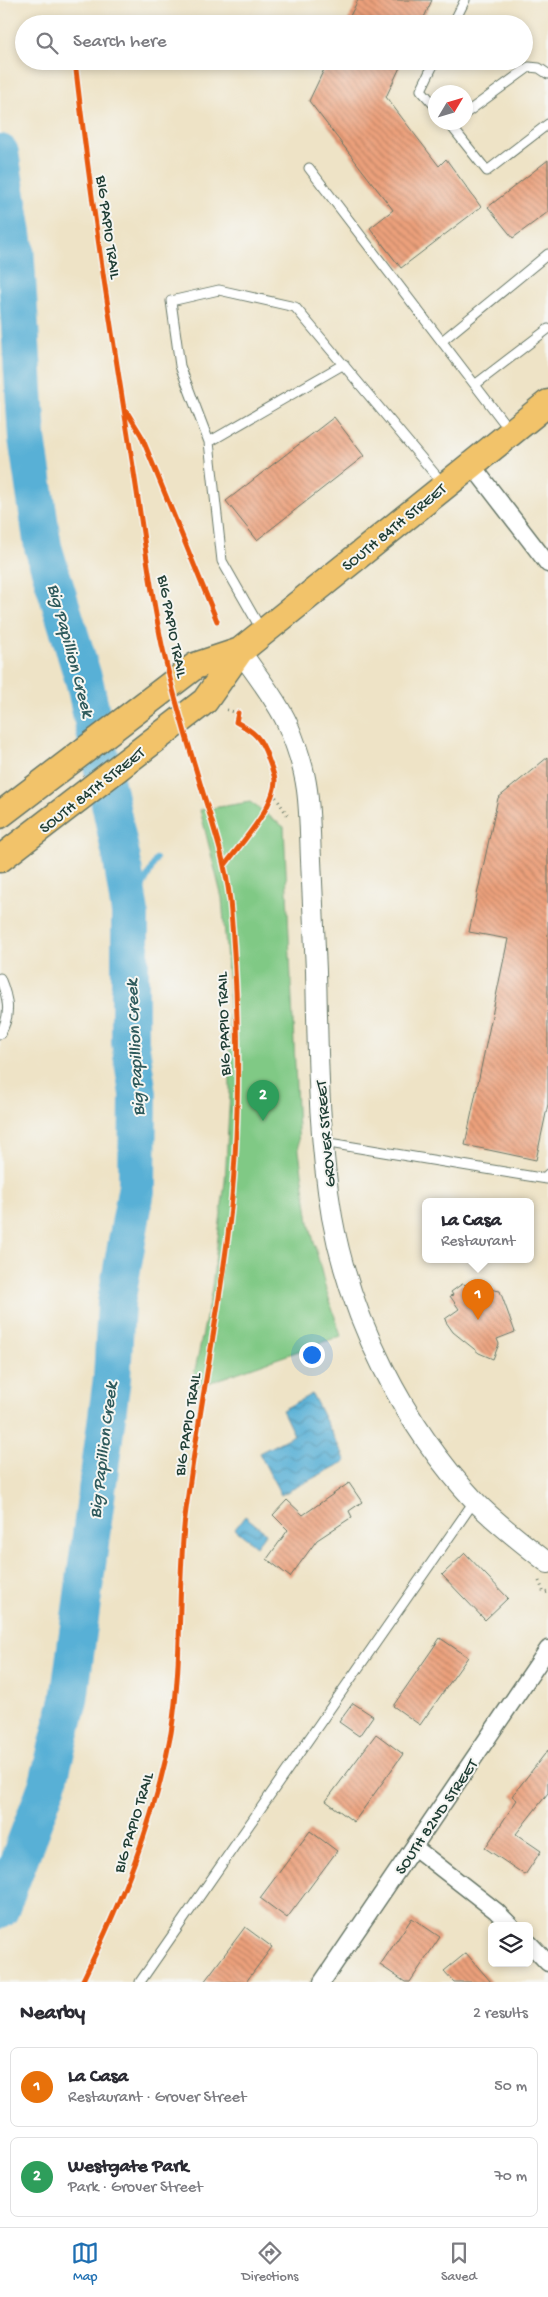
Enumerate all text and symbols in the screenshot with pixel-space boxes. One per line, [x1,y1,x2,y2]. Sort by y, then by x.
search box [15,15,533,70]
icon: search [33,29,61,57]
text: Search here [73,31,167,54]
north arrow [428,85,473,130]
street label: BIG PAPIO TRAIL [90,174,123,281]
street label: SOUTH 84TH STREET [339,480,452,577]
street label: BIG PAPIO TRAIL [151,573,190,681]
water label: Big Papillion Creek [42,582,98,721]
street label: SOUTH 84TH STREET [37,744,150,839]
street label: BIG PAPIO TRAIL [214,970,237,1077]
water label: Big Papillion Creek [122,977,151,1117]
street label: GROVER STREET [313,1079,342,1188]
pin: 2 [247,1080,279,1121]
popup [422,1198,534,1263]
text: La Casa [441,1210,501,1233]
text: Restaurant [441,1233,515,1252]
pin: 1 [462,1279,494,1320]
your location [299,1342,325,1368]
street label: BIG PAPIO TRAIL [172,1371,207,1478]
water label: Big Papillion Creek [86,1379,123,1520]
street label: SOUTH 82ND STREET [392,1756,484,1879]
street label: BIG PAPIO TRAIL [111,1769,160,1876]
map controls [488,1922,533,1967]
button: layers [488,1922,533,1967]
text: Nearby [20,2002,85,2027]
text: 2 results [473,2005,528,2024]
text: La Casa [68,2066,128,2089]
text: 1 [34,2078,40,2097]
text: 50 m [494,2078,527,2097]
text: Restaurant · Grover Street [68,2089,246,2108]
text: Westgate Park [68,2156,188,2179]
text: 2 [33,2168,41,2187]
text: 70 m [494,2168,527,2187]
text: Park · Grover Street [68,2179,203,2198]
tab: Map [71,2239,99,2286]
tab: Directions [242,2239,299,2286]
tab: Saved [441,2239,477,2286]

